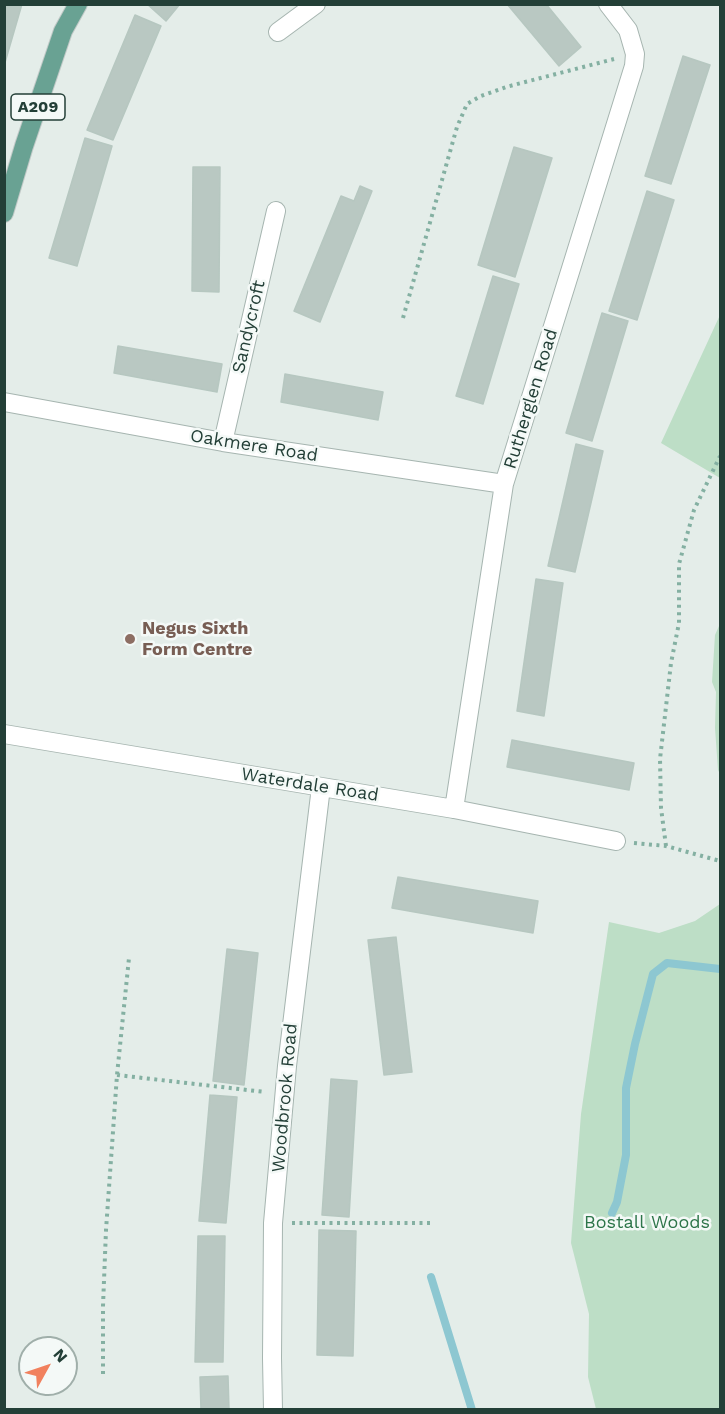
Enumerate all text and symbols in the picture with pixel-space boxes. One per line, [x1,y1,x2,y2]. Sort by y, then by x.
road number: A209 [11,94,65,120]
street label: Sandycroft [228,278,270,376]
street label: Rutherglen Road [499,326,563,472]
street label: Oakmere Road [189,425,319,467]
place label: Negus Sixth Form Centre [142,618,252,660]
marker: Negus Sixth Form Centre [123,632,137,646]
street label: Waterdale Road [240,763,380,807]
street label: Woodbrook Road [268,1022,302,1174]
park label: Bostall Woods [584,1212,710,1234]
north arrow [18,1336,78,1396]
text: N [50,1345,72,1366]

